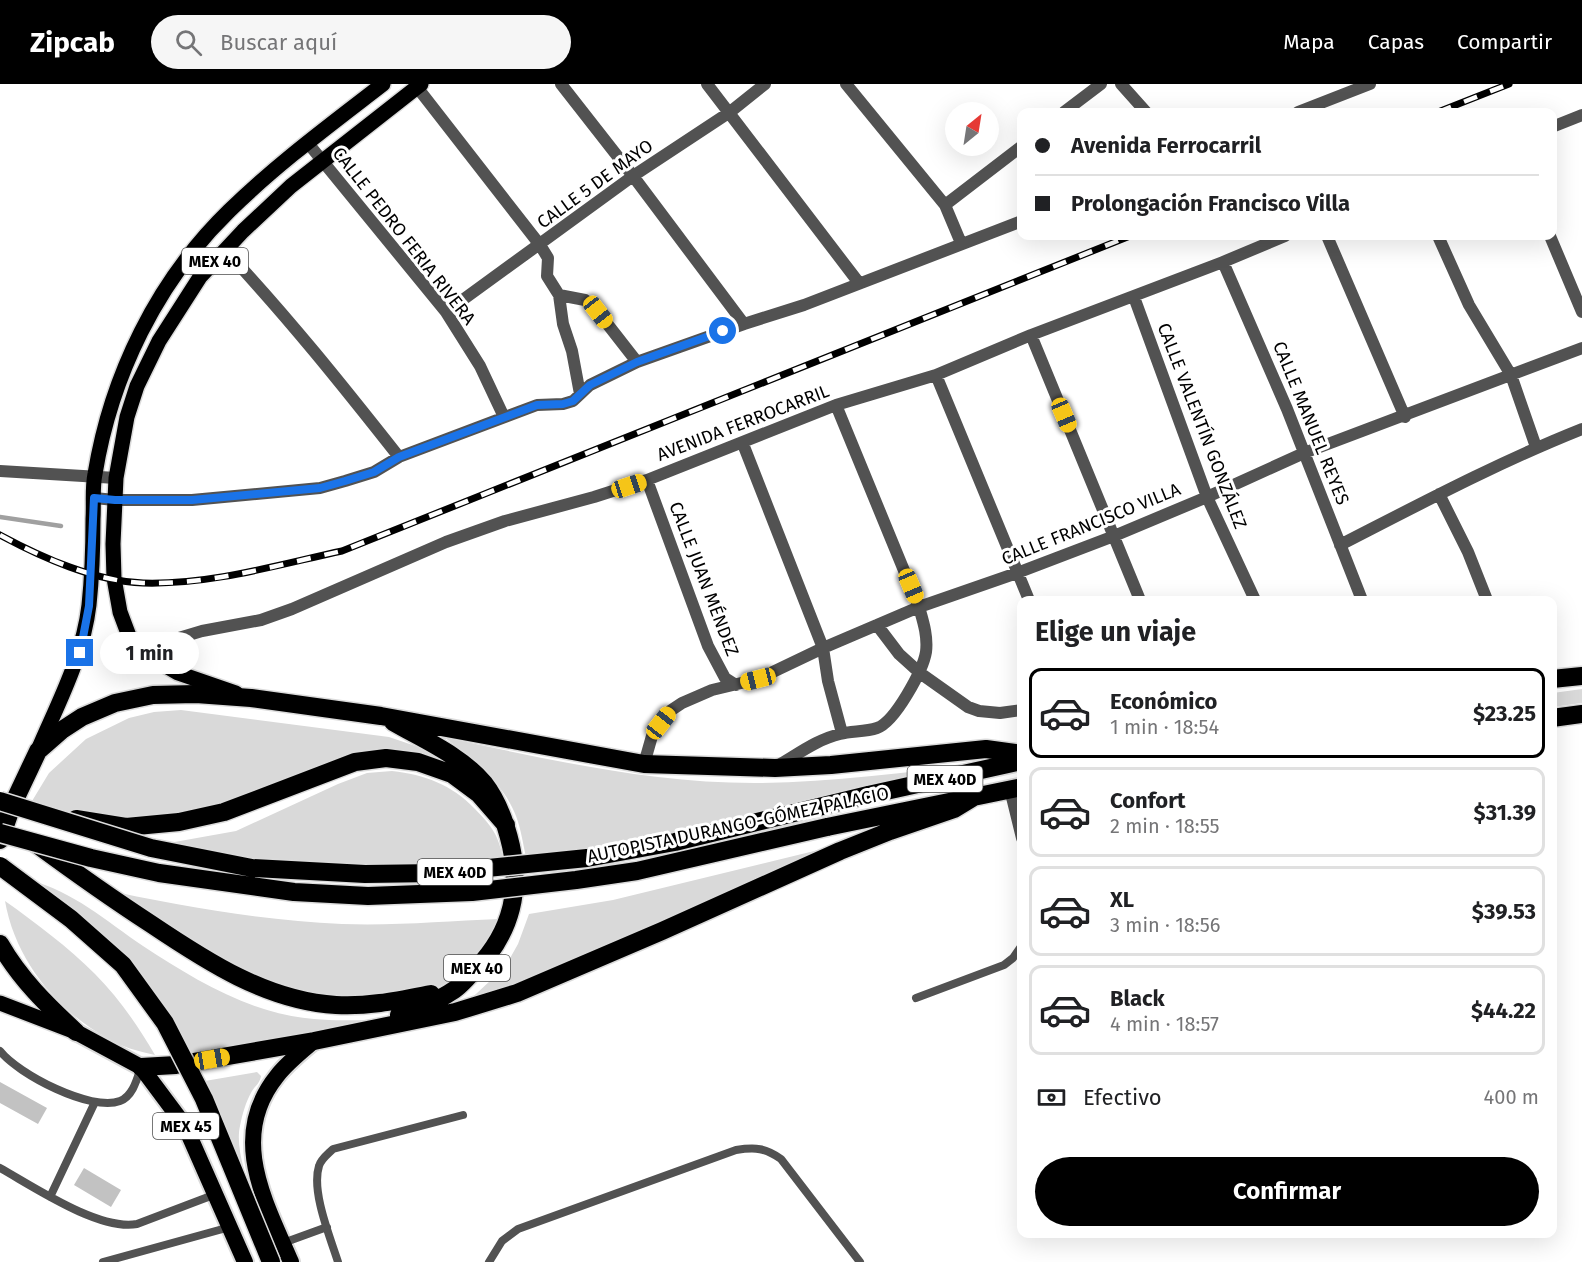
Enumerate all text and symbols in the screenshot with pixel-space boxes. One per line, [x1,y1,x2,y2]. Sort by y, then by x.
search box [151,15,571,69]
text: Zipcab [30,26,115,59]
icon: search [172,26,205,59]
text: Buscar aquí [220,29,337,56]
text: Mapa [1283,29,1335,55]
text: Capas [1368,29,1424,55]
text: Compartir [1457,29,1552,55]
north arrow [945,102,999,156]
map controls [945,102,999,156]
text: Avenida Ferrocarril [1071,132,1261,159]
street label: CALLE 5 DE MAYO [533,135,657,233]
street label: CALLE PEDRO FERIA RIVERA [328,143,481,330]
text: Prolongación Francisco Villa [1071,190,1350,217]
road number: MEX 40 [182,248,248,274]
car [580,292,616,332]
route start [709,317,736,344]
street label: CALLE VALENTÍN GONZÁLEZ [1152,319,1252,532]
street label: CALLE MANUEL REYES [1268,338,1354,508]
street label: AVENIDA FERROCARRIL [654,380,832,466]
car [1049,395,1079,435]
car [609,472,649,500]
street label: CALLE FRANCISCO VILLA [998,478,1184,570]
street label: CALLE JUAN MÉNDEZ [664,498,745,659]
car [896,566,926,606]
text: Elige un viaje [1035,616,1196,648]
callout: 1 min [101,632,200,674]
route end [66,639,93,666]
text: 1 min [125,641,174,665]
car [738,666,778,692]
icon: car [1038,686,1092,740]
text: Económico [1110,688,1217,715]
text: $23.25 [1473,700,1536,727]
car [643,703,679,743]
text: 1 min · 18:54 [1110,715,1219,739]
road number: MEX 40D [908,766,982,792]
street label: AUTOPISTA DURANGO-GÓMEZ PALACIO [585,782,891,868]
icon: car [1038,785,1092,839]
text: Confort [1110,787,1186,814]
text: $31.39 [1474,799,1536,826]
text: 2 min · 18:55 [1110,814,1220,838]
road number: MEX 40D [418,859,492,885]
icon: car [1038,884,1092,938]
text: XL [1110,886,1134,913]
text: $39.53 [1472,898,1536,925]
text: 3 min · 18:56 [1110,913,1220,937]
road number: MEX 40 [444,955,510,981]
icon: car [1038,983,1092,1037]
text: Black [1110,985,1165,1012]
text: $44.22 [1471,997,1536,1024]
text: 4 min · 18:57 [1110,1012,1219,1036]
car [193,1047,231,1071]
icon: cash [1035,1081,1068,1114]
text: Efectivo [1083,1084,1162,1111]
text: 400 m [1484,1085,1539,1109]
road number: MEX 45 [153,1113,219,1139]
button: Confirmar [1035,1157,1539,1226]

